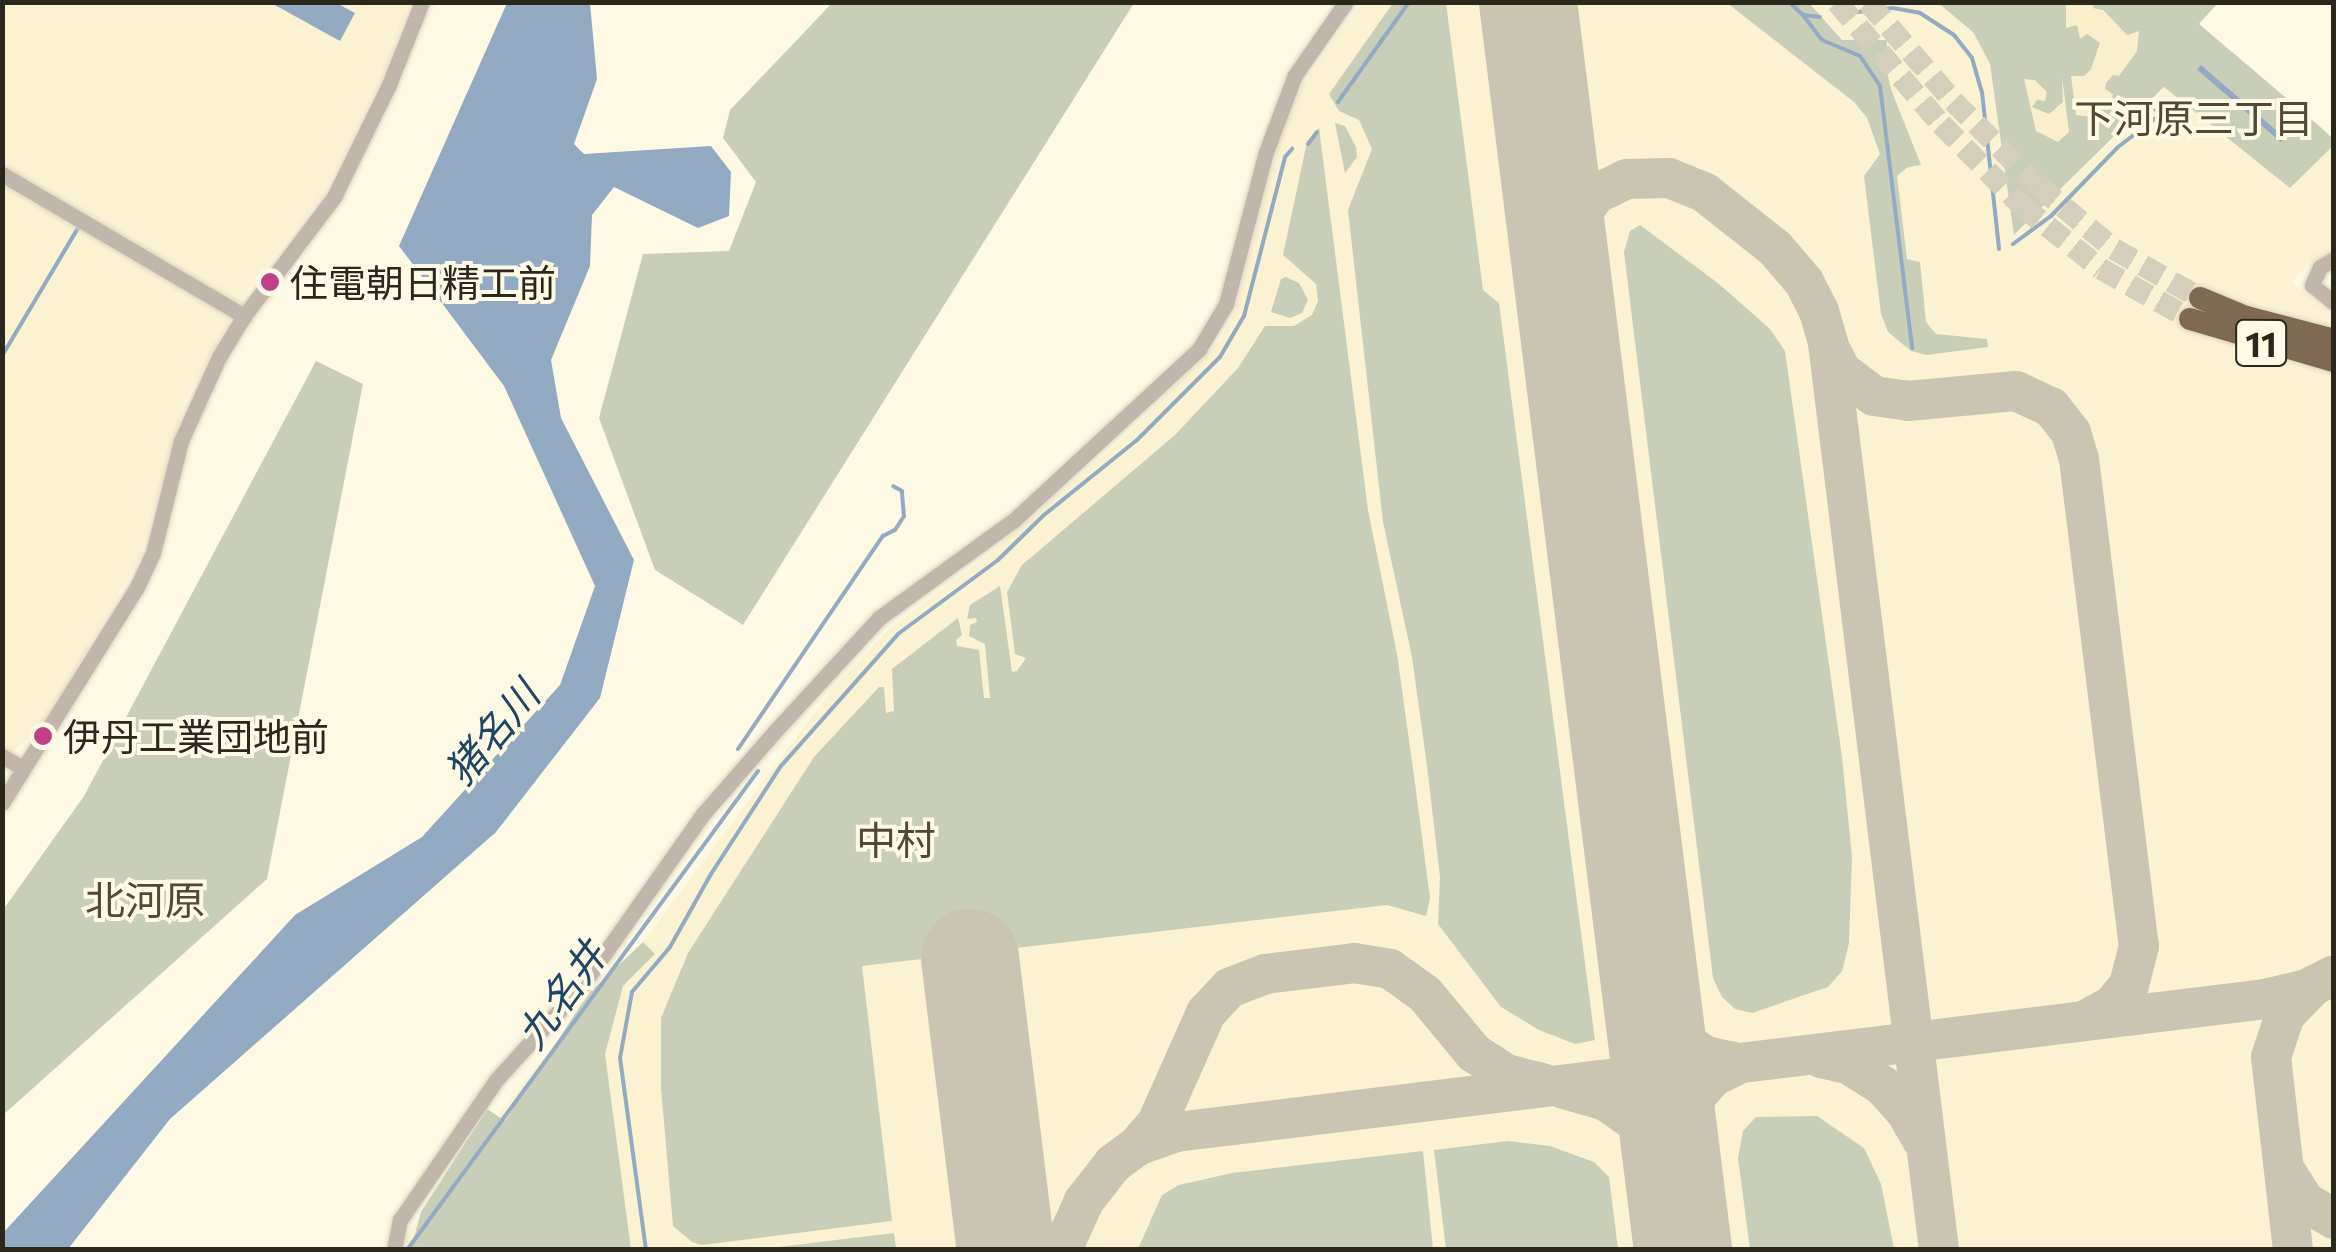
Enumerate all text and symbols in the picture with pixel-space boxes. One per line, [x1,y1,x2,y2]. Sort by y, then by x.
district label: 下河原三丁目 [2074,93,2314,141]
place label: 住電朝日精工前 [290,259,556,305]
marker: 住電朝日精工前 [259,271,281,293]
road number: 11 [2234,313,2288,373]
water label: 猪名川 [434,671,548,793]
place label: 伊丹工業団地前 [63,713,329,759]
marker: 伊丹工業団地前 [32,725,54,747]
district label: 中村 [856,815,936,863]
district label: 北河原 [85,875,205,923]
water label: 九名井 [505,931,615,1057]

